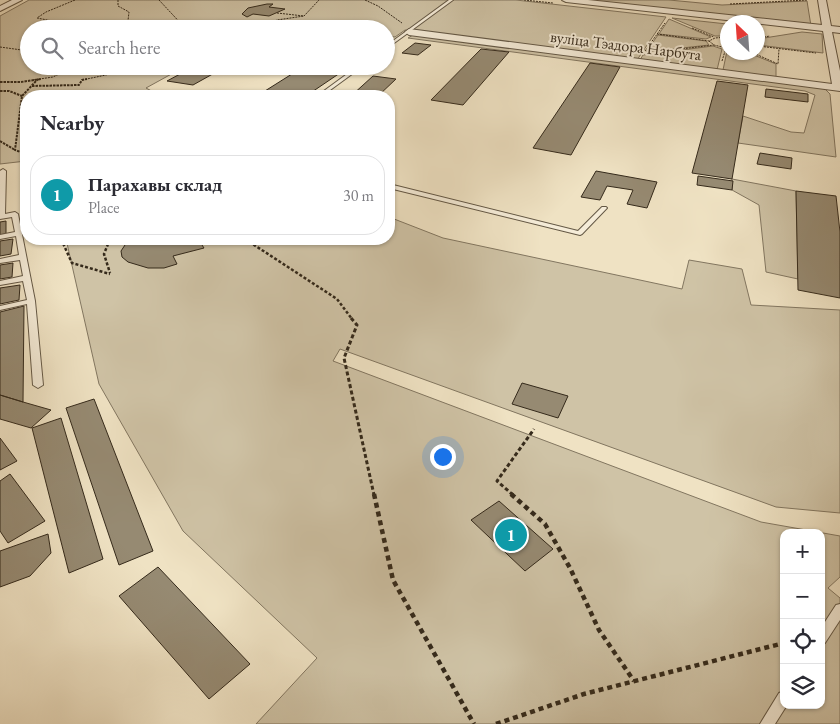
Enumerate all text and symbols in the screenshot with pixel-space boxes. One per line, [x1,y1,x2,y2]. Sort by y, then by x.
north arrow [720,15,765,60]
search box [20,20,395,75]
street label: вуліца Тэадора Нарбута [549,26,703,65]
icon: search [38,34,66,62]
text: Search here [78,35,160,60]
text: Nearby [40,109,104,136]
text: Парахавы склад [88,172,222,197]
text: 1 [53,185,61,206]
text: 30 m [343,185,374,206]
text: Place [88,197,120,218]
your location [430,444,456,470]
pin: 1 [495,516,527,554]
map controls [780,529,825,709]
button: + [780,529,825,574]
button: − [780,574,825,619]
button: locate [780,619,825,664]
button: layers [780,664,825,709]

